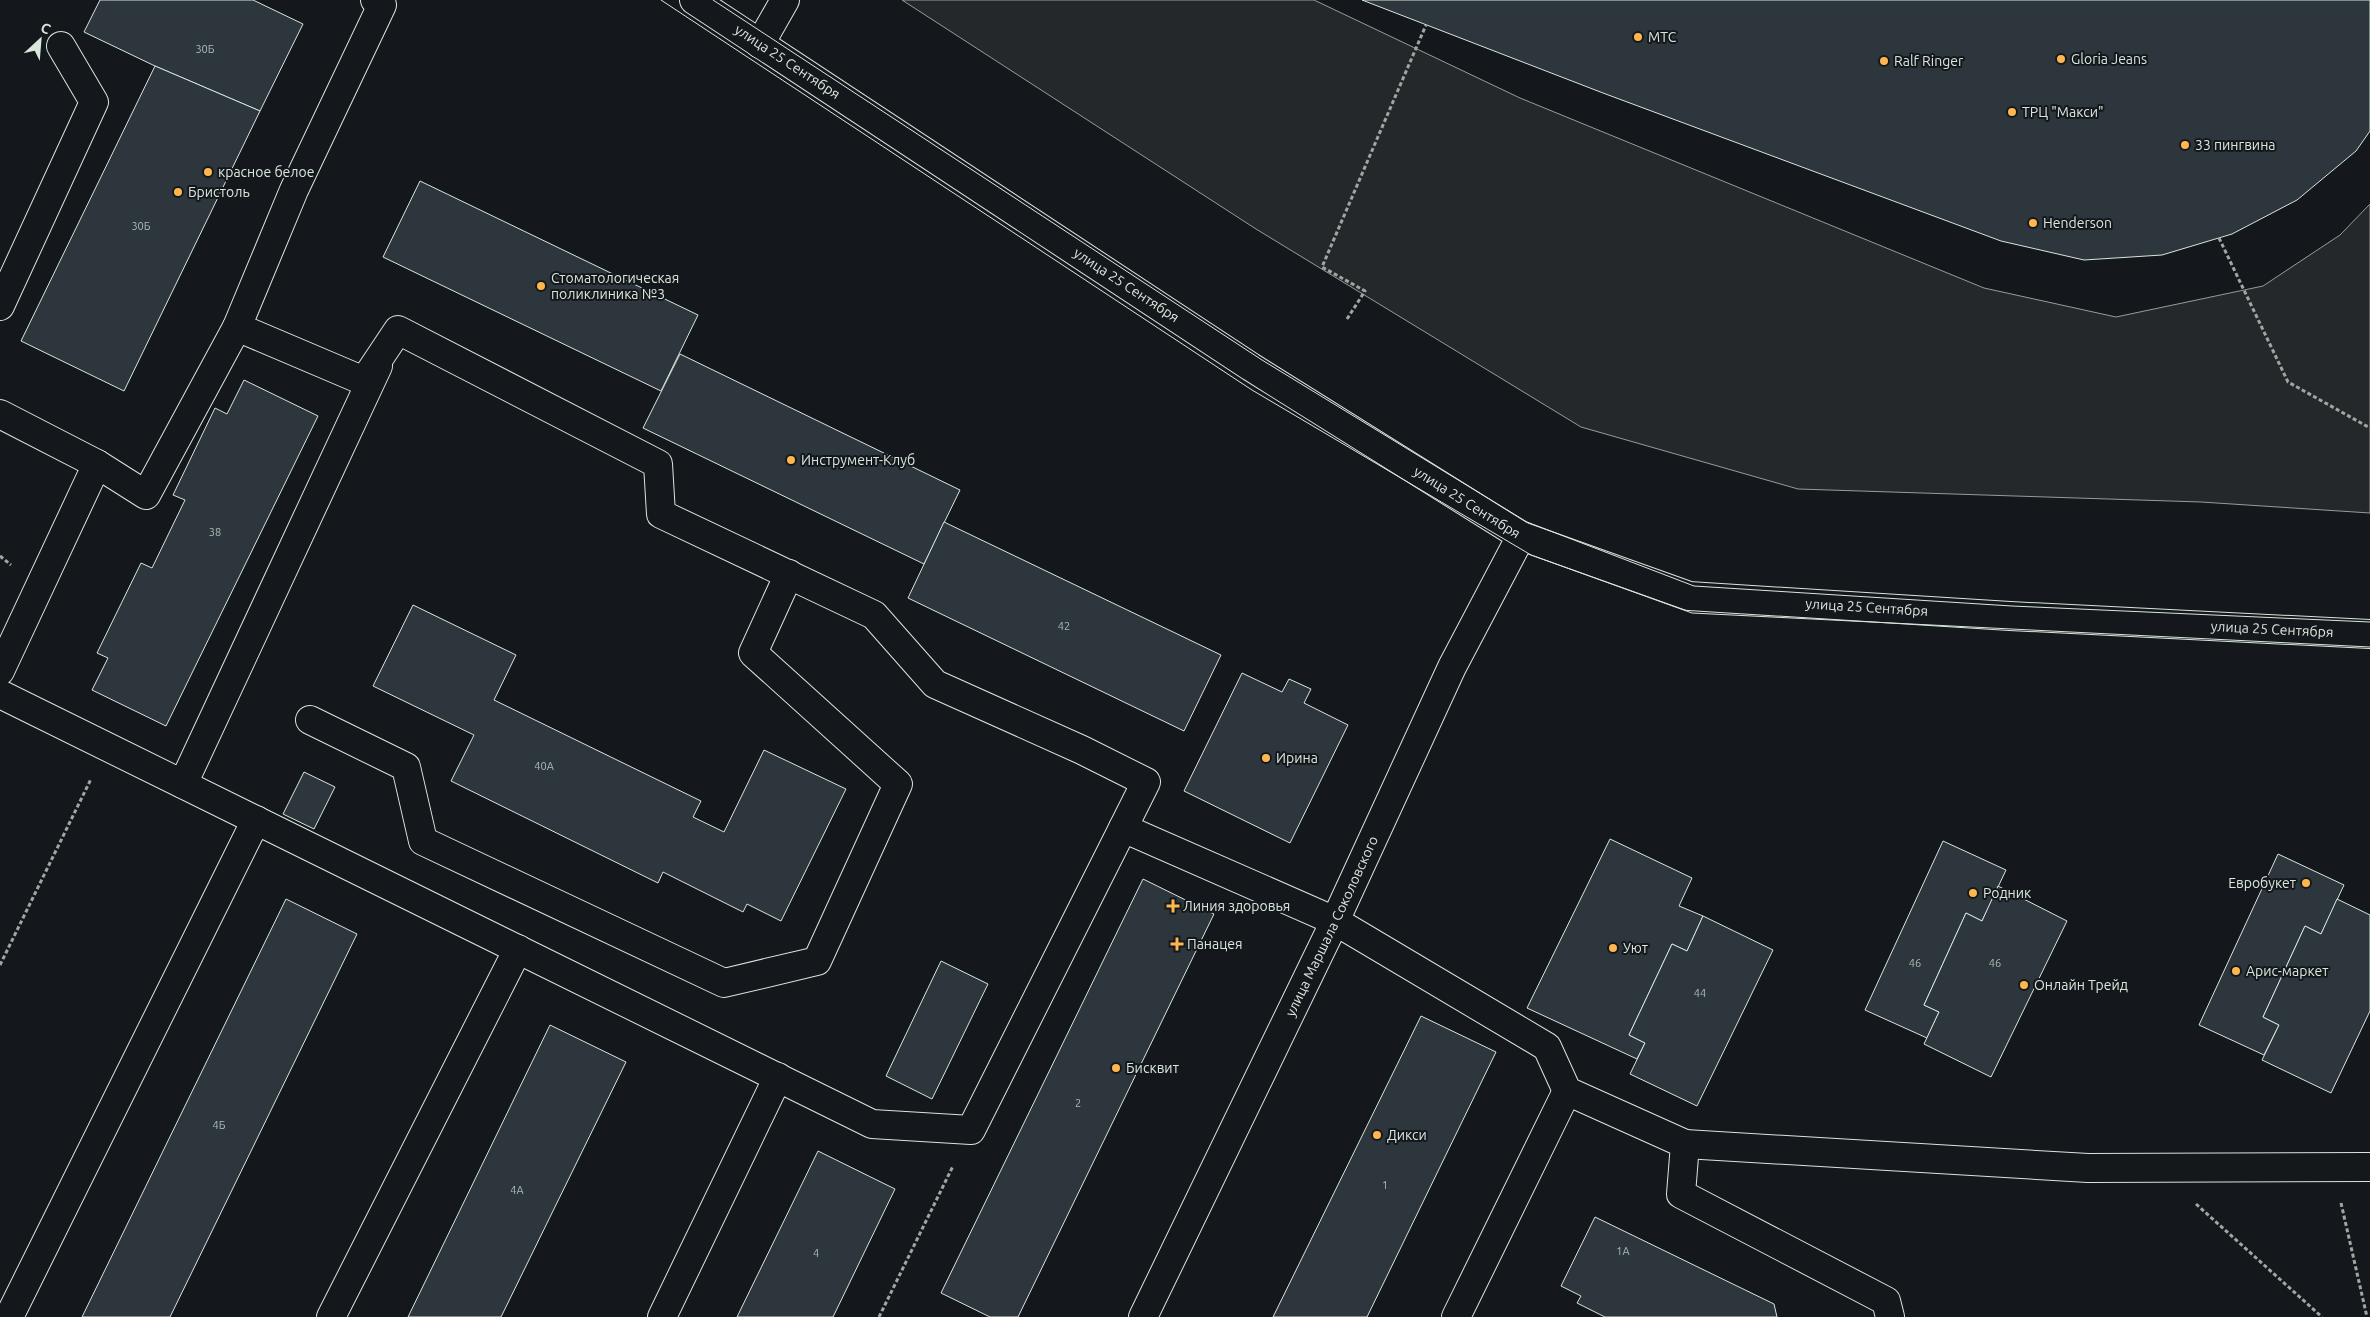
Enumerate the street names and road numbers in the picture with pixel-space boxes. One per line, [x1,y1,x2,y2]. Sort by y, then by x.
street label: улица 25 Сентября [732,21,843,102]
street label: улица 25 Сентября [1071,245,1182,325]
street label: улица 25 Сентября [1411,463,1523,542]
street label: улица 25 Сентября [1805,595,1928,619]
street label: улица 25 Сентября [2210,618,2334,640]
street label: улица Маршала Соколовского [1282,833,1381,1019]

